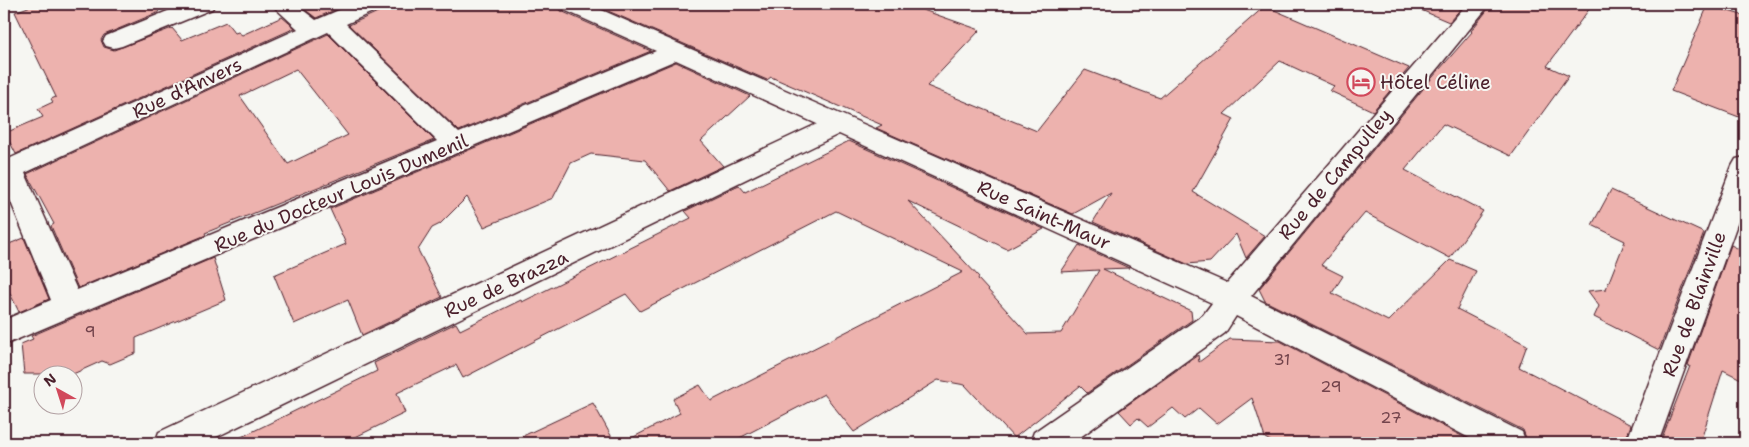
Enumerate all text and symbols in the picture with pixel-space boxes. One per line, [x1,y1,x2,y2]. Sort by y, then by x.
street label: Rue d'Anvers [128,52,246,124]
hotel icon: Hôtel Céline [1346,67,1376,97]
place label: Hôtel Céline [1380,70,1491,95]
street label: Rue de Campulley [1273,103,1397,245]
street label: Rue du Docteur Louis Dumenil [210,128,472,258]
street label: Rue Saint-Maur [973,174,1115,256]
street label: Rue de Blainville [1656,228,1732,380]
street label: Rue de Brazza [440,244,572,324]
house number: 9 [84,321,96,342]
house number: 31 [1273,349,1291,370]
north arrow [32,364,82,414]
text: N [40,369,60,390]
house number: 29 [1320,376,1342,397]
house number: 27 [1380,407,1402,428]

